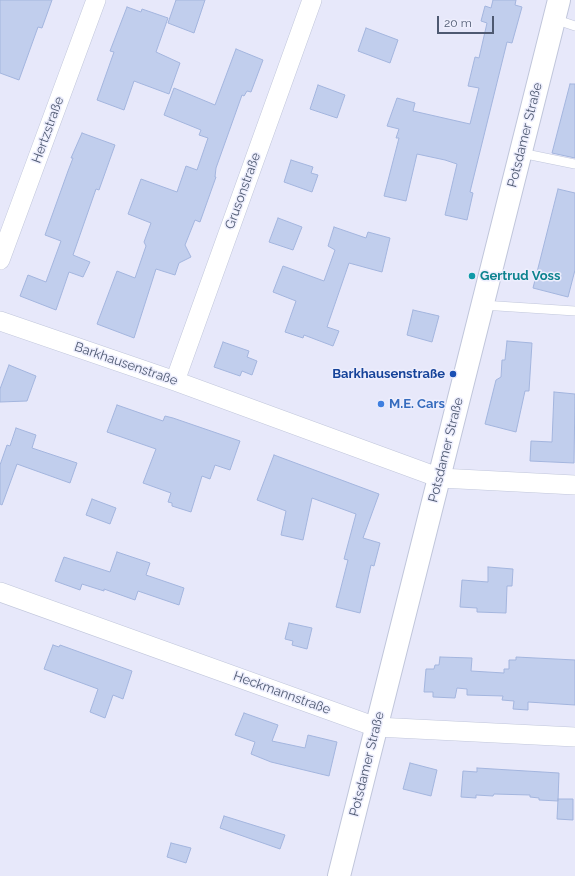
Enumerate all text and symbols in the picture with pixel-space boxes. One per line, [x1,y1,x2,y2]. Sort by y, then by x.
scale bar [439,8,496,34]
text: 20 m [444,16,472,30]
street label: Potsdamer Straße [504,81,546,189]
street label: Hertzstraße [29,95,67,165]
street label: Grusonstraße [222,151,264,231]
place label: Gertrud Voss [480,268,560,284]
marker: Gertrud Voss [467,271,477,281]
street label: Barkhausenstraße [72,339,180,389]
place label: Barkhausenstraße [332,366,445,382]
marker: Barkhausenstraße [448,369,458,379]
place label: M.E. Cars [389,396,445,412]
street label: Potsdamer Straße [425,396,467,504]
marker: M.E. Cars [376,399,386,409]
street label: Heckmannstraße [231,668,333,718]
street label: Potsdamer Straße [346,710,388,818]

